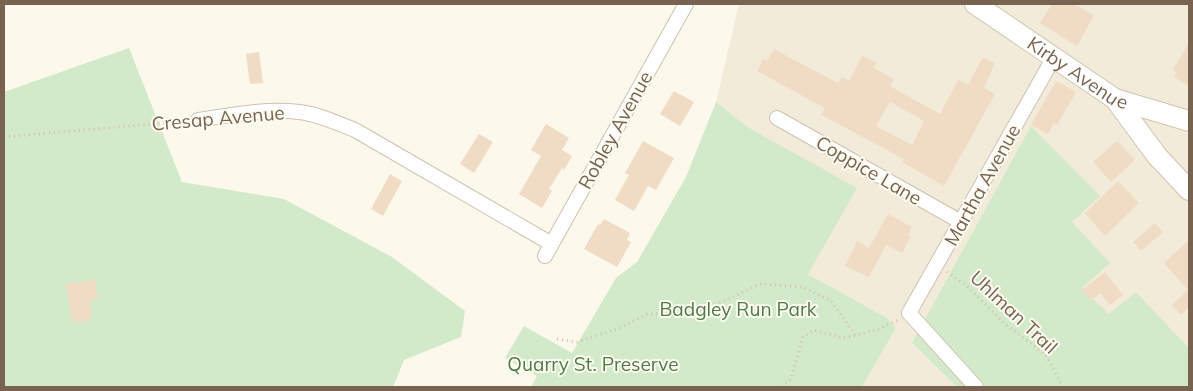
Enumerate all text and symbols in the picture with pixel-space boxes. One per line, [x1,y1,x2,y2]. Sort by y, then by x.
street label: Kirby Avenue [1023,31,1131,114]
street label: Robley Avenue [573,67,657,193]
street label: Cresap Avenue [150,100,286,136]
street label: Martha Avenue [939,120,1025,250]
street label: Coppice Lane [812,130,926,210]
street label: Uhlman Trail [965,265,1063,359]
park label: Badgley Run Park [659,297,817,321]
park label: Quarry St. Preserve [507,352,679,376]

